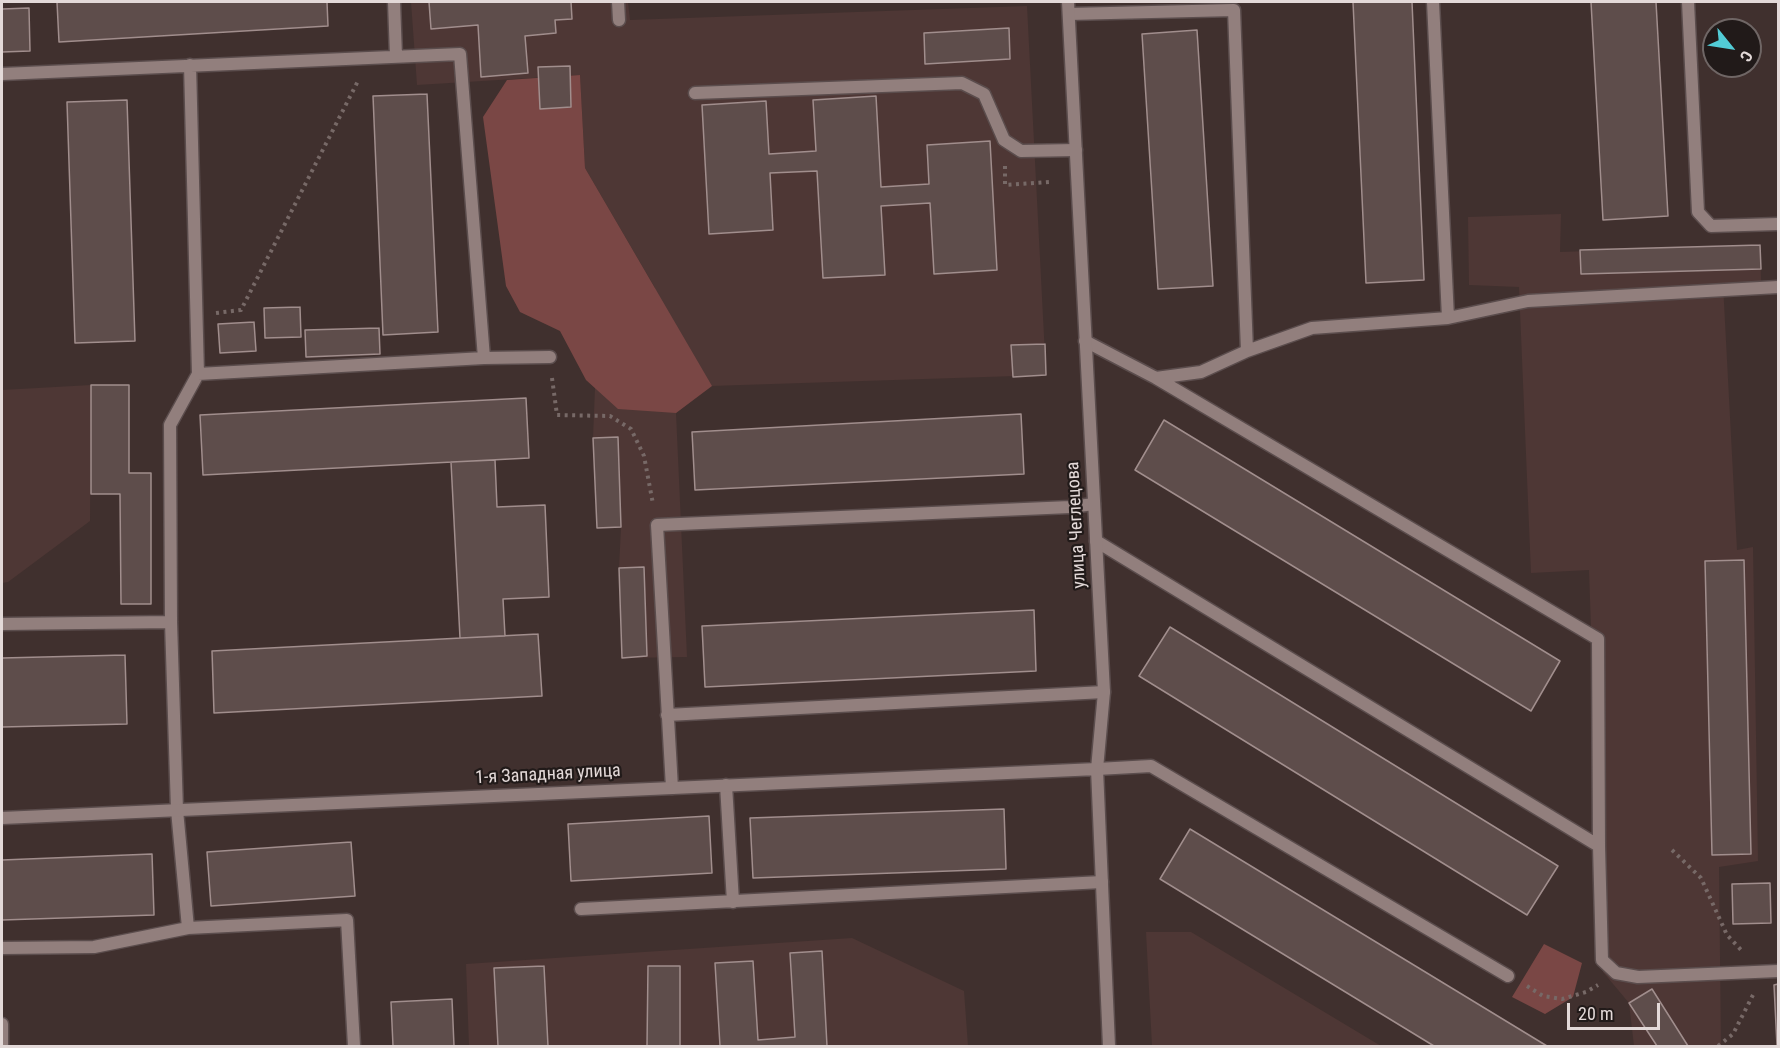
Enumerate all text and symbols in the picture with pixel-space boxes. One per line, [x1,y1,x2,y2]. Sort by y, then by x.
north arrow [1702,18,1762,78]
text: С [1736,48,1757,65]
street label: улица Чеглецова [1063,461,1091,589]
street label: 1-я Западная улица [475,760,621,790]
scale bar [1570,991,1663,1029]
text: 20 m [1578,1003,1613,1024]

